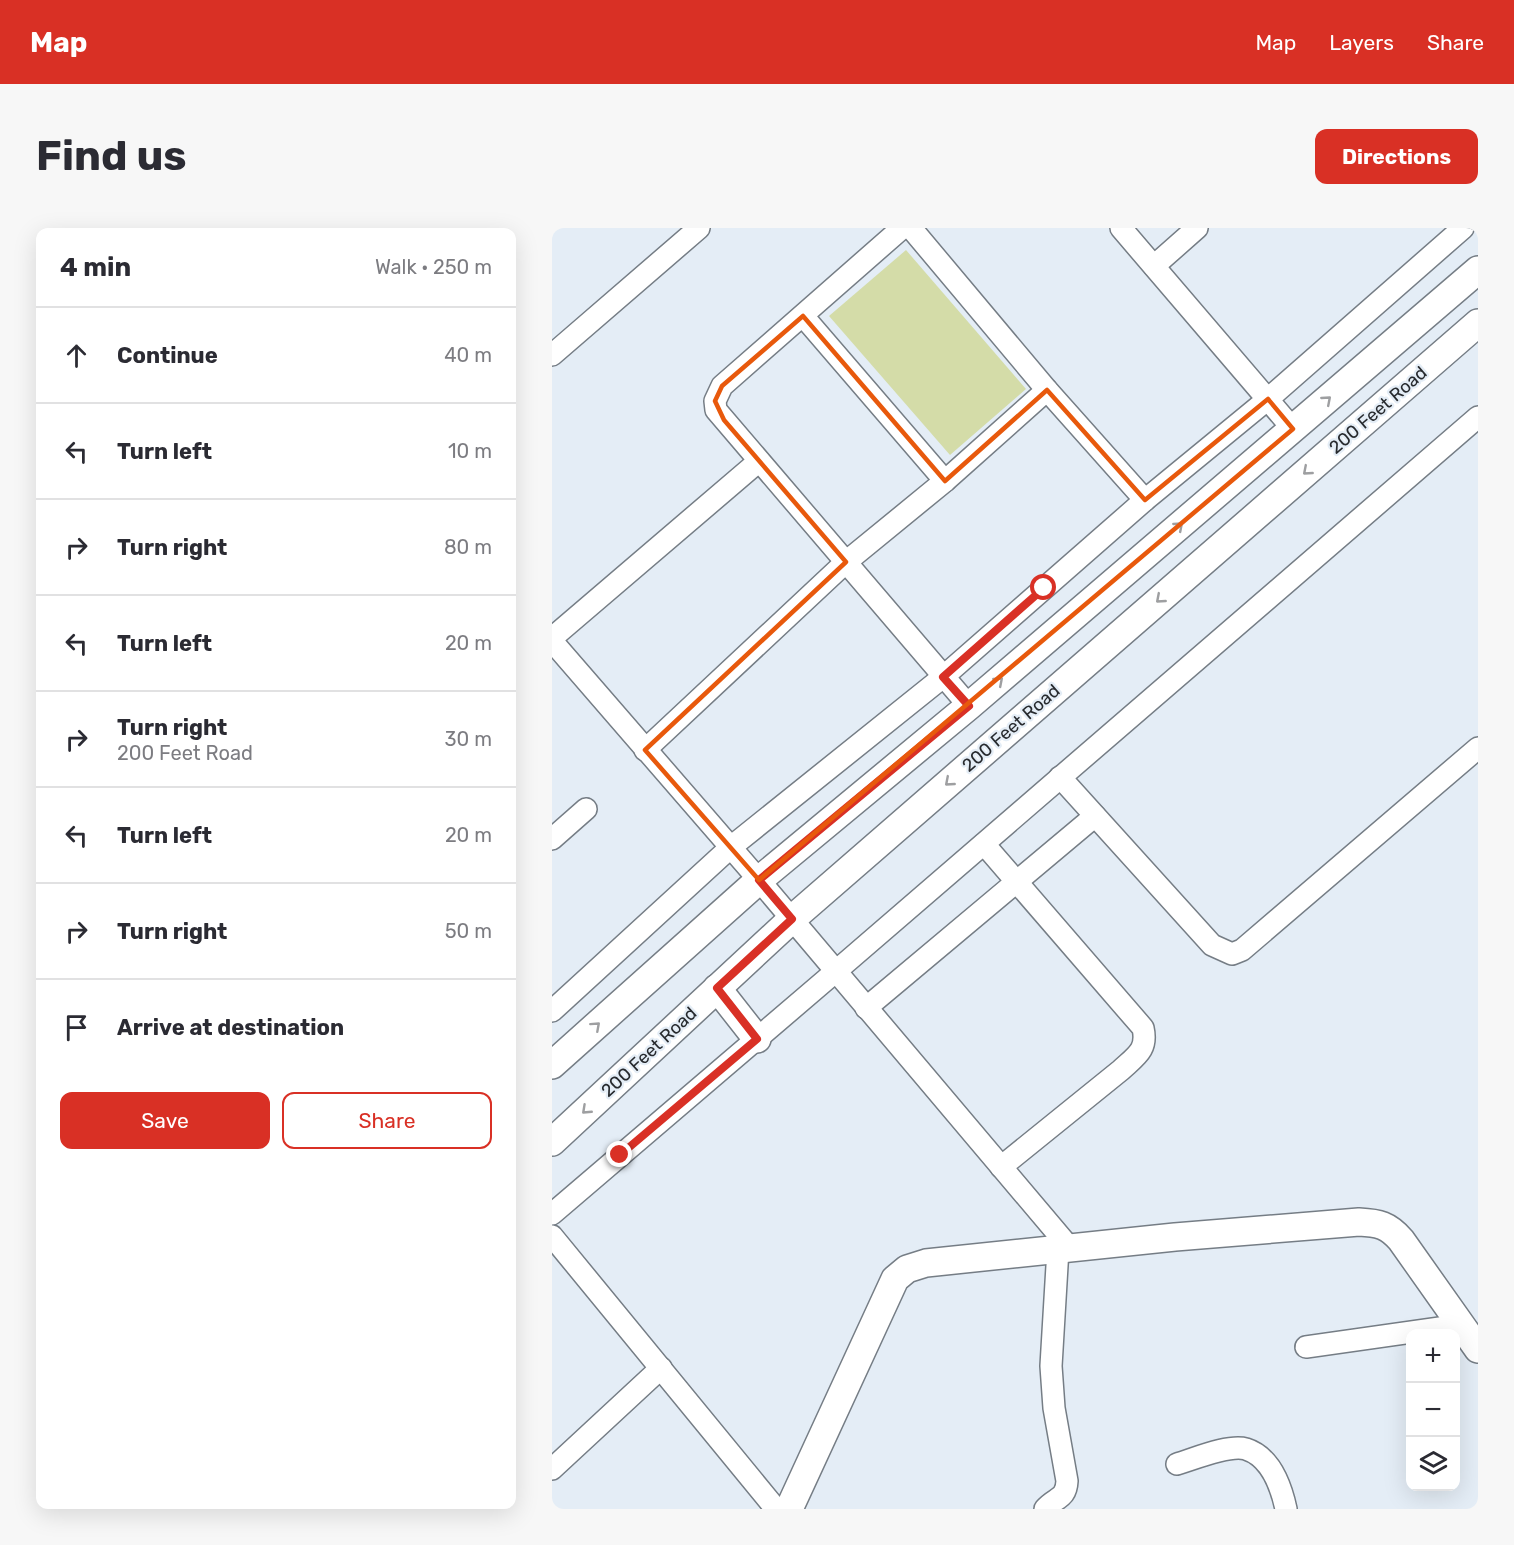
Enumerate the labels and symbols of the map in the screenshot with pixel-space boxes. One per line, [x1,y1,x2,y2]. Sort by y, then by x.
street label: 200 Feet Road [1325,362,1431,458]
one-way arrow [1320,396,1331,407]
one-way arrow [1303,464,1314,475]
one-way arrow [1172,523,1183,534]
route start [1030,574,1056,600]
one-way arrow [1156,592,1167,603]
one-way arrow [992,677,1003,688]
street label: 200 Feet Road [958,680,1064,776]
one-way arrow [945,775,956,786]
street label: 200 Feet Road [597,1002,701,1102]
one-way arrow [589,1022,600,1033]
one-way arrow [583,1103,593,1114]
route end [606,1141,632,1167]

